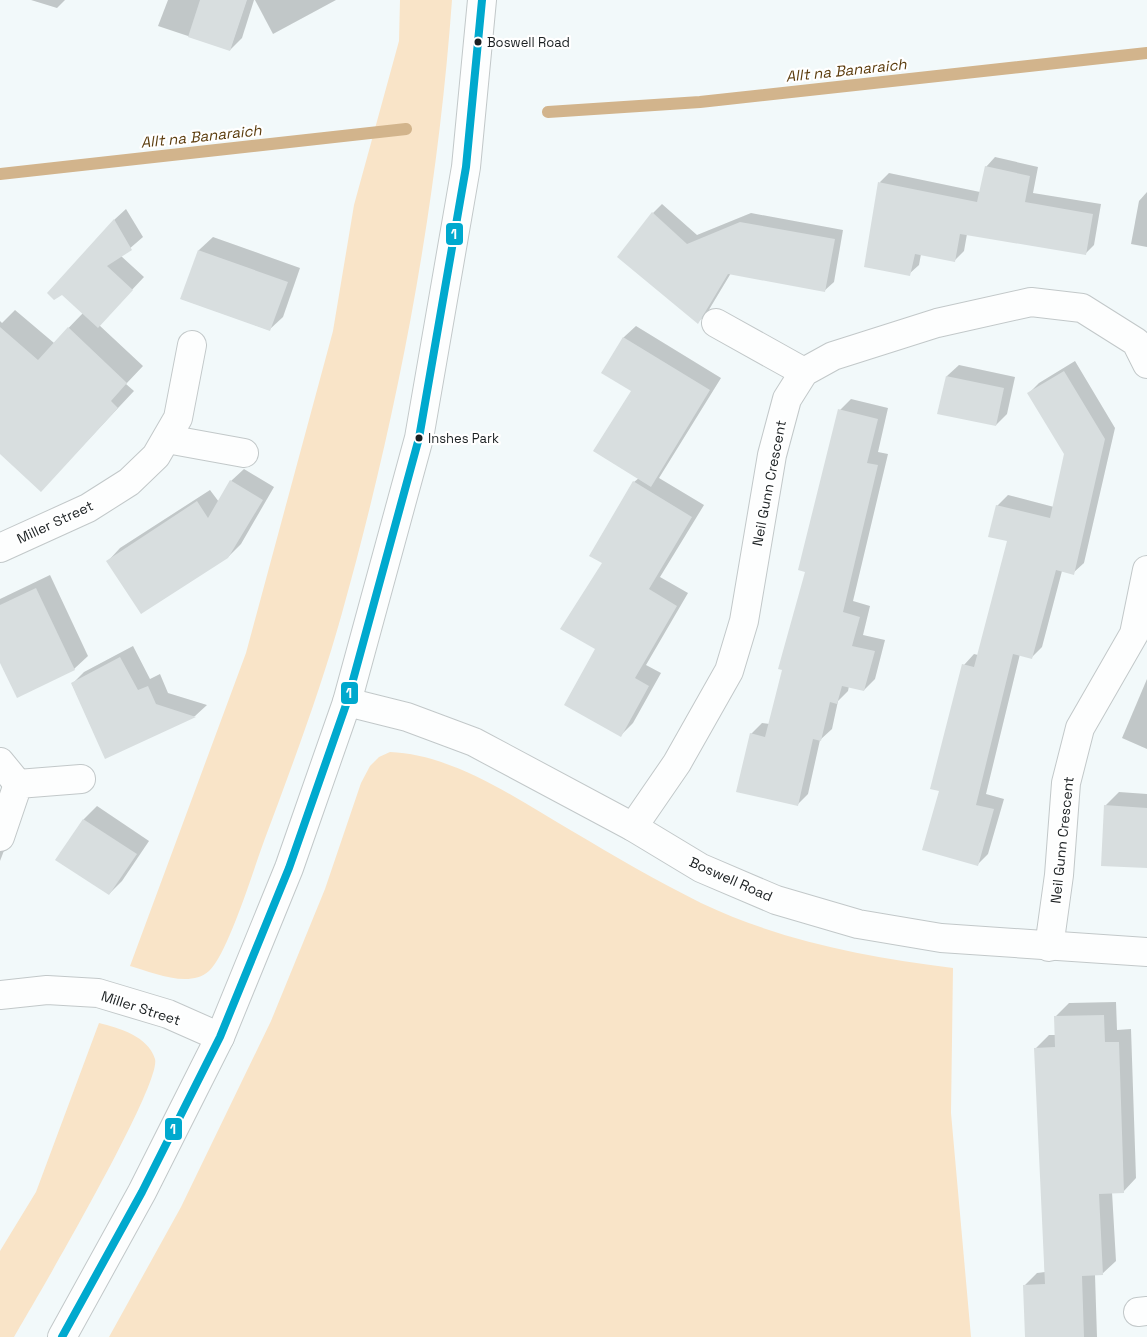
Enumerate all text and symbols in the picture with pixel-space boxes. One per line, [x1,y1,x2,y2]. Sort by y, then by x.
place label: Boswell Road [487,34,570,51]
marker: Boswell Road [473,37,483,47]
water label: Allt na Banaraich [785,54,908,86]
water label: Allt na Banaraich [140,120,263,152]
line badge: 1 [445,222,464,246]
text: 1 [451,225,457,243]
street label: Neil Gunn Crescent [748,419,790,547]
place label: Inshes Park [428,430,499,447]
marker: Inshes Park [414,433,424,443]
street label: Miller Street [14,496,96,548]
line badge: 1 [340,681,359,705]
text: 1 [346,684,352,702]
street label: Neil Gunn Crescent [1046,776,1078,904]
street label: Boswell Road [687,853,775,905]
street label: Miller Street [99,987,183,1029]
line badge: 1 [164,1117,183,1141]
text: 1 [170,1120,176,1138]

